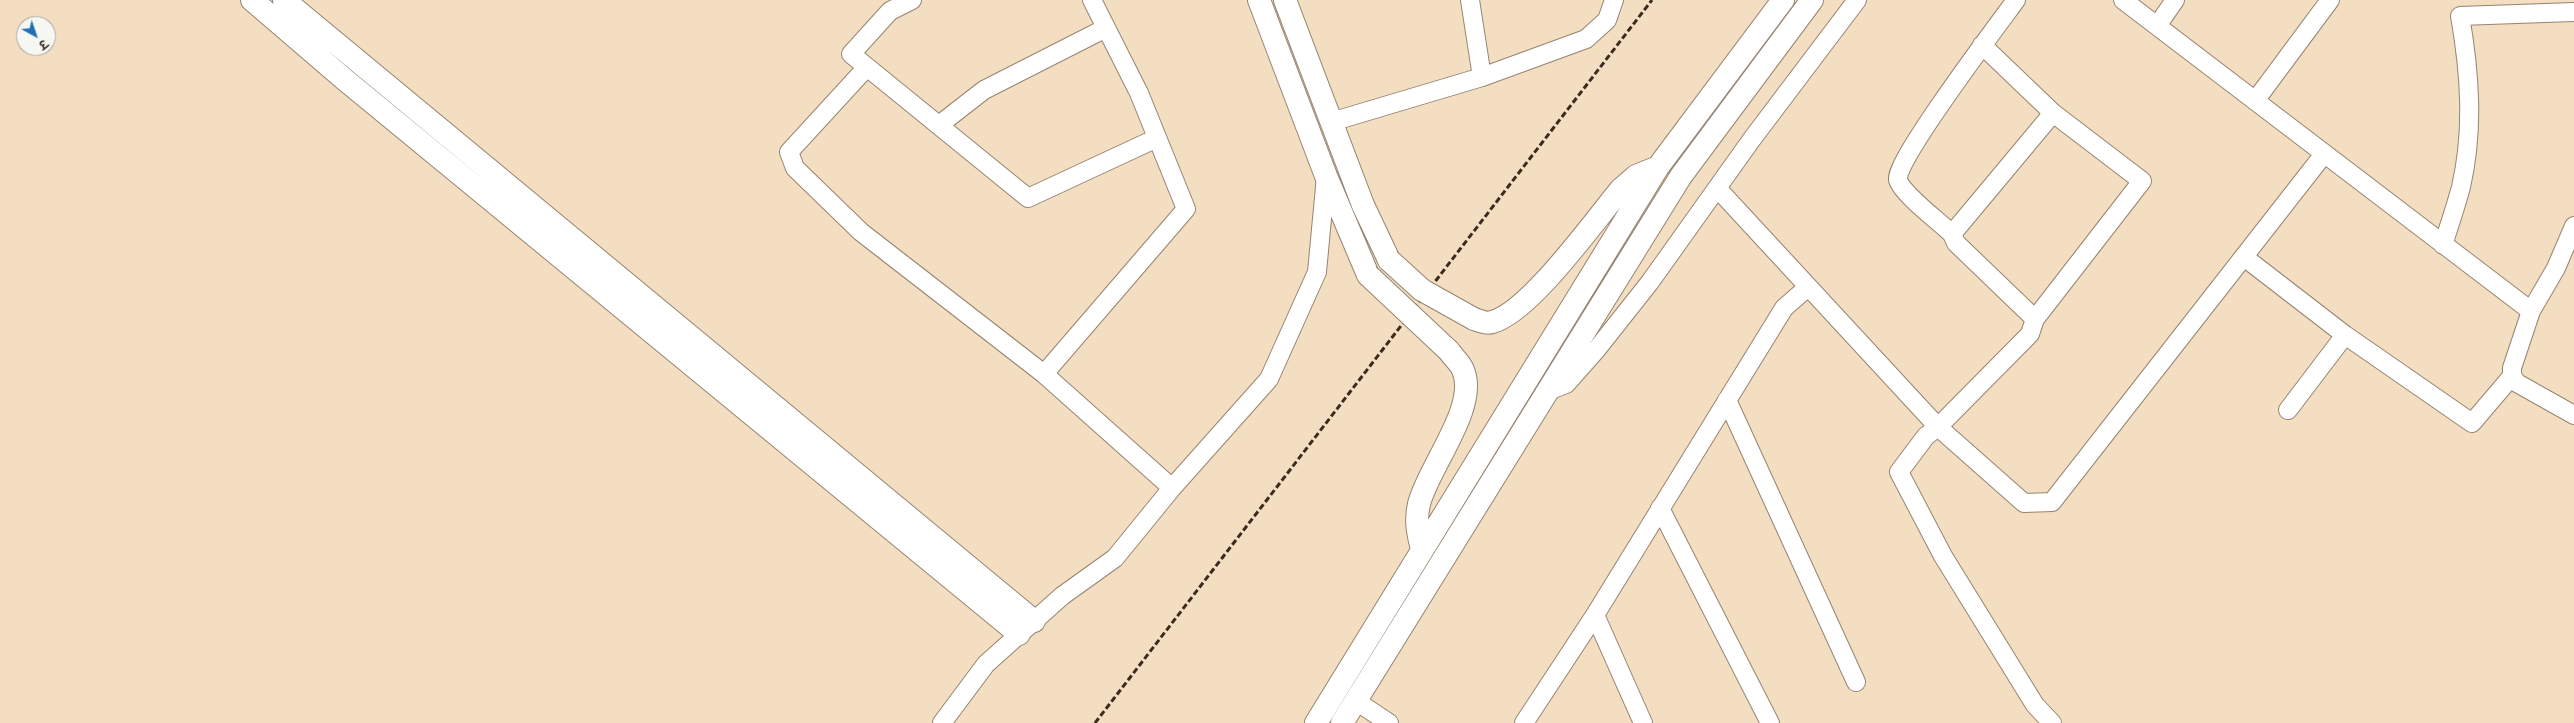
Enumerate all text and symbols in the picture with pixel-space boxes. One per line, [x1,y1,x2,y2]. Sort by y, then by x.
north arrow [16,16,56,56]
text: उ [36,37,50,52]

